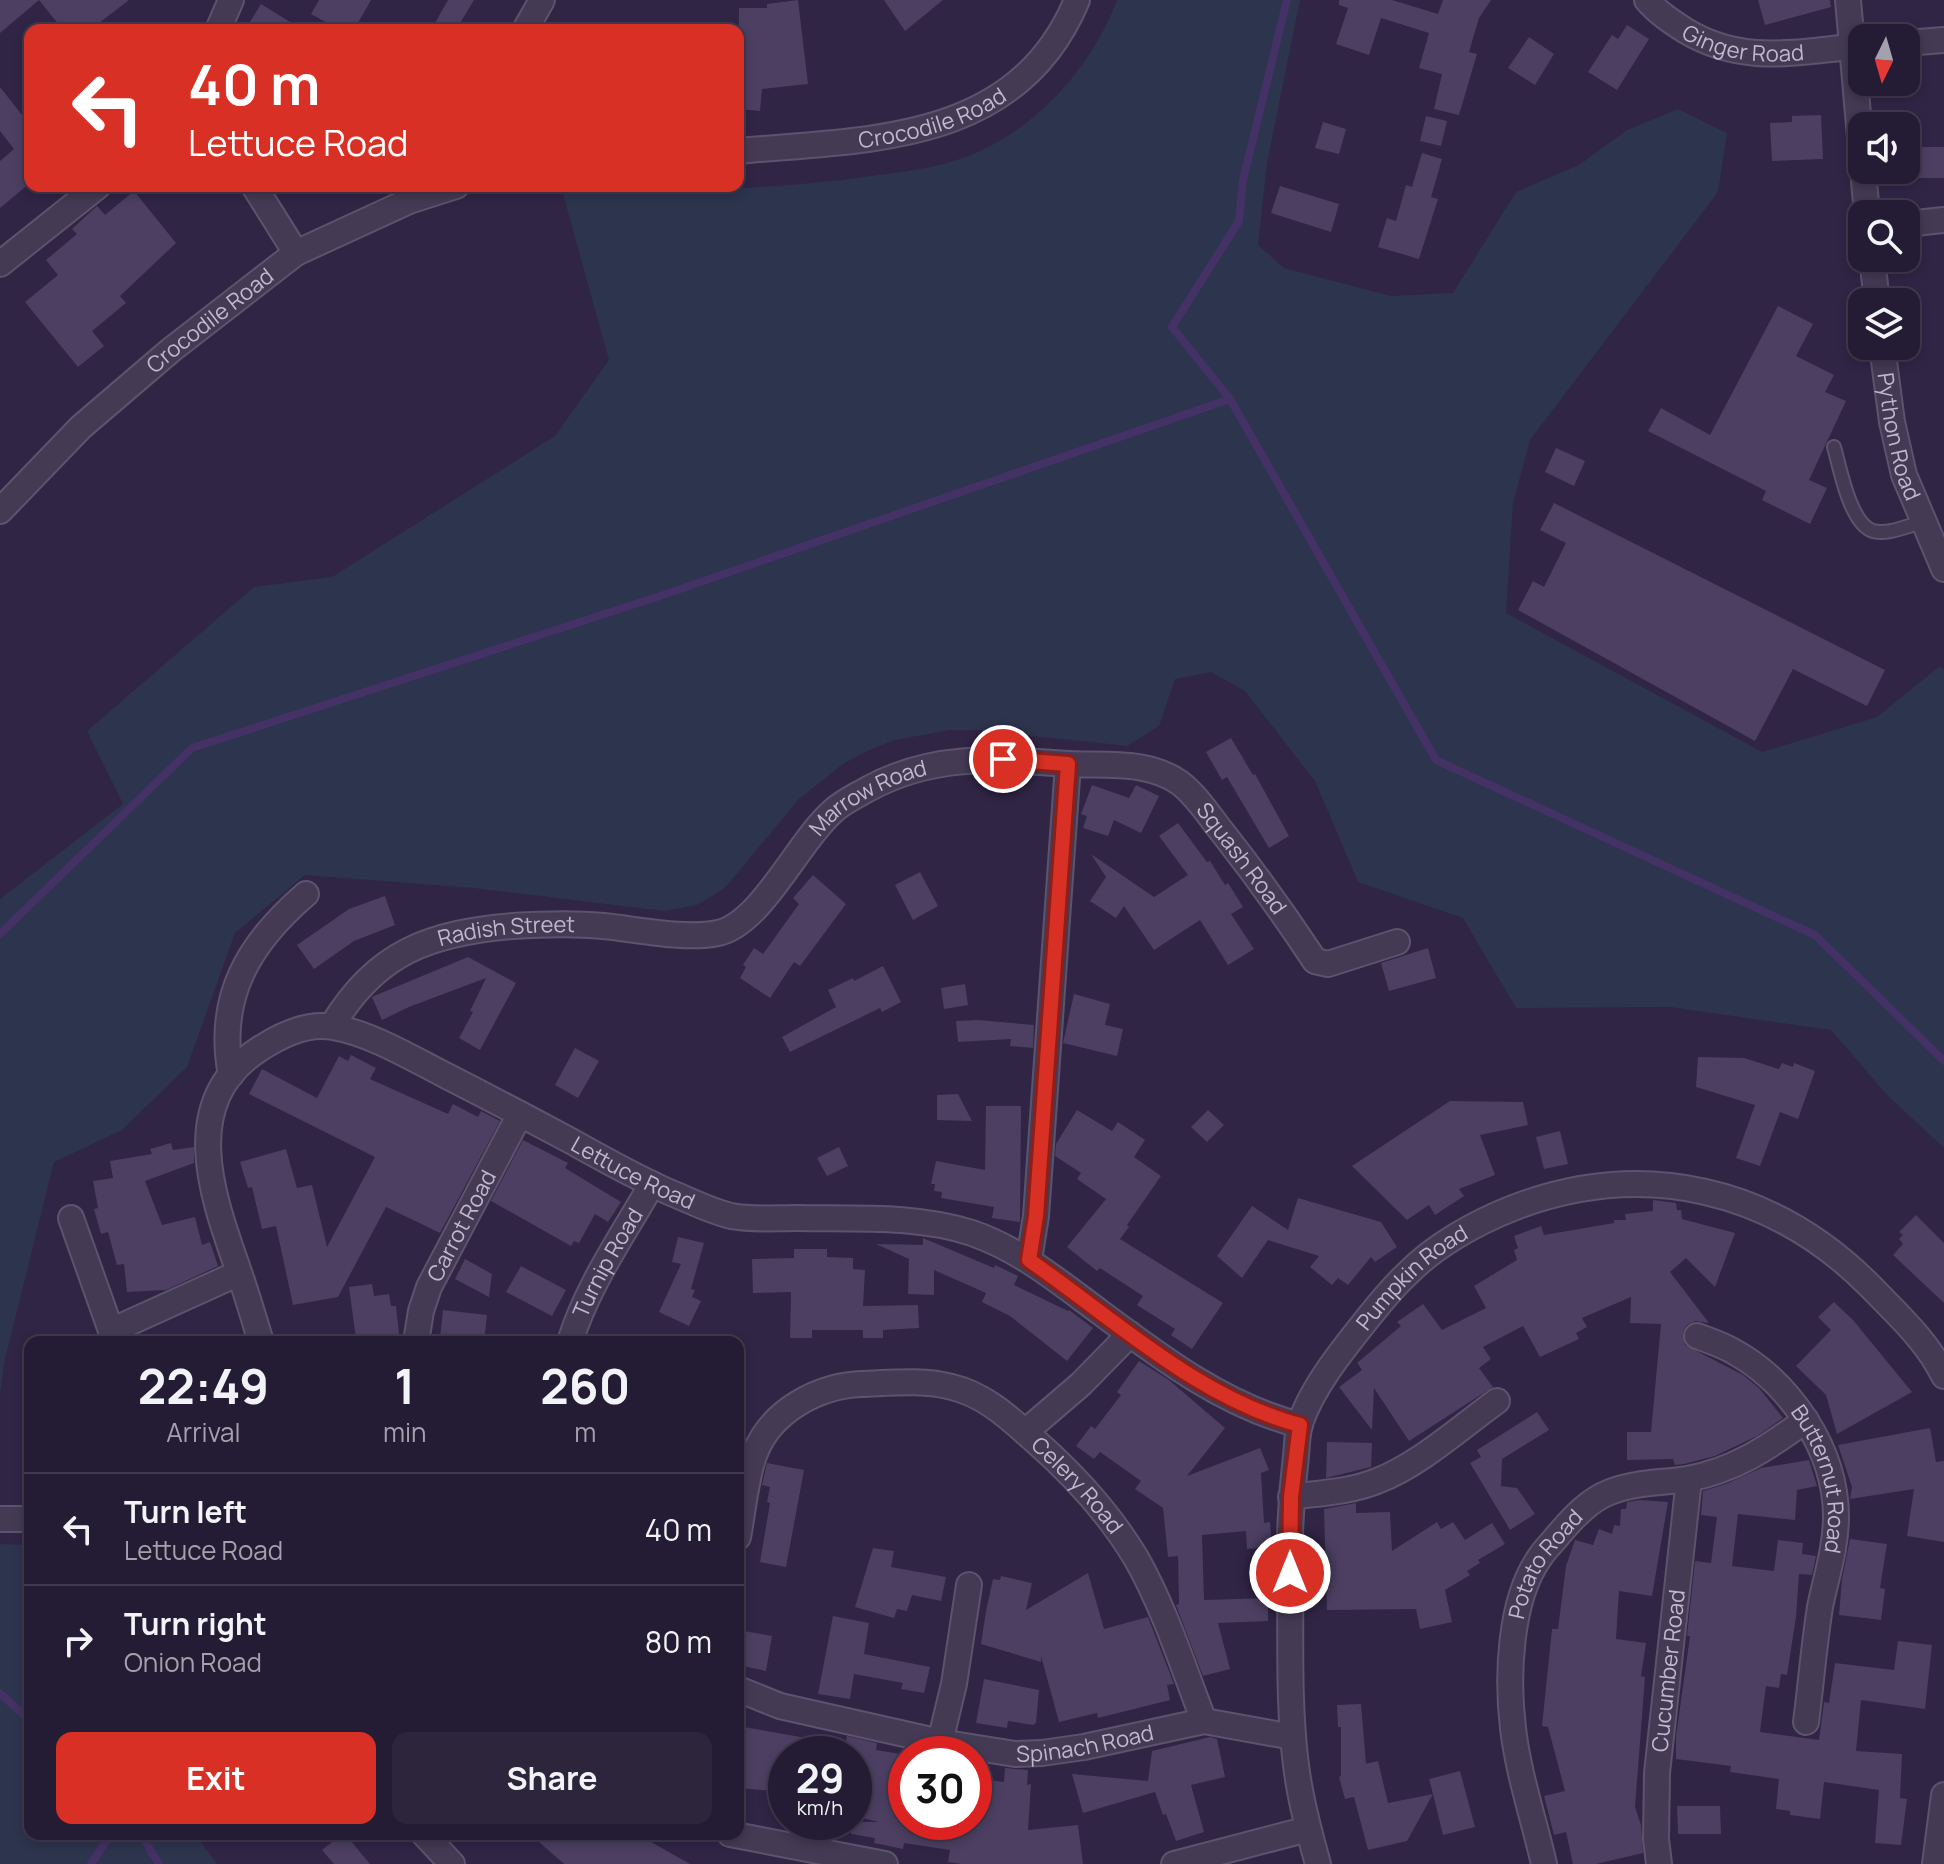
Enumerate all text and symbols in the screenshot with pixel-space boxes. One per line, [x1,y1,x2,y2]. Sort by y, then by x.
street label: Ginger Road [1677,17,1805,69]
north arrow [1848,24,1920,96]
map controls [1848,24,1920,360]
text: 40 m [188,45,320,122]
icon: left [56,56,160,160]
street label: Crocodile Road [856,80,1012,155]
button: sound [1848,112,1920,184]
text: Lettuce Road [188,118,408,167]
button: search [1848,200,1920,272]
street label: Crocodile Road [140,261,280,380]
button: layers [1848,288,1920,360]
street label: Python Road [1871,371,1928,505]
pin [969,725,1037,793]
icon: arrive [981,737,1025,781]
street label: Marrow Road [802,752,930,842]
street label: Squash Road [1190,796,1294,920]
street label: Radish Street [434,909,575,953]
street label: Lettuce Road [566,1129,700,1216]
street label: Carrot Road [420,1165,503,1287]
street label: Turnip Road [565,1202,650,1322]
street label: Pumpkin Road [1349,1218,1473,1336]
text: 22:49 [138,1353,269,1418]
text: 1 [394,1353,415,1418]
text: 260 [540,1353,630,1418]
street label: Butternut Road [1784,1398,1851,1556]
text: Arrival [166,1414,241,1450]
text: min [383,1414,427,1450]
text: m [574,1414,596,1450]
street label: Celery Road [1025,1430,1130,1540]
text: Turn left [124,1491,247,1532]
street label: Potato Road [1501,1502,1589,1622]
icon: left [56,1507,100,1551]
text: 40 m [645,1509,712,1550]
position arrow [1248,1531,1332,1615]
text: Lettuce Road [124,1532,283,1568]
street label: Cucumber Road [1644,1588,1692,1754]
text: Turn right [124,1603,267,1644]
icon: right [56,1619,100,1663]
text: 80 m [645,1621,712,1662]
text: Onion Road [124,1644,262,1680]
street label: Spinach Road [1016,1717,1156,1769]
button: Exit [56,1732,376,1824]
button: Share [392,1732,712,1824]
speed limit sign: 30 [888,1736,992,1840]
text: 29 [796,1750,844,1805]
text: km/h [797,1794,843,1821]

